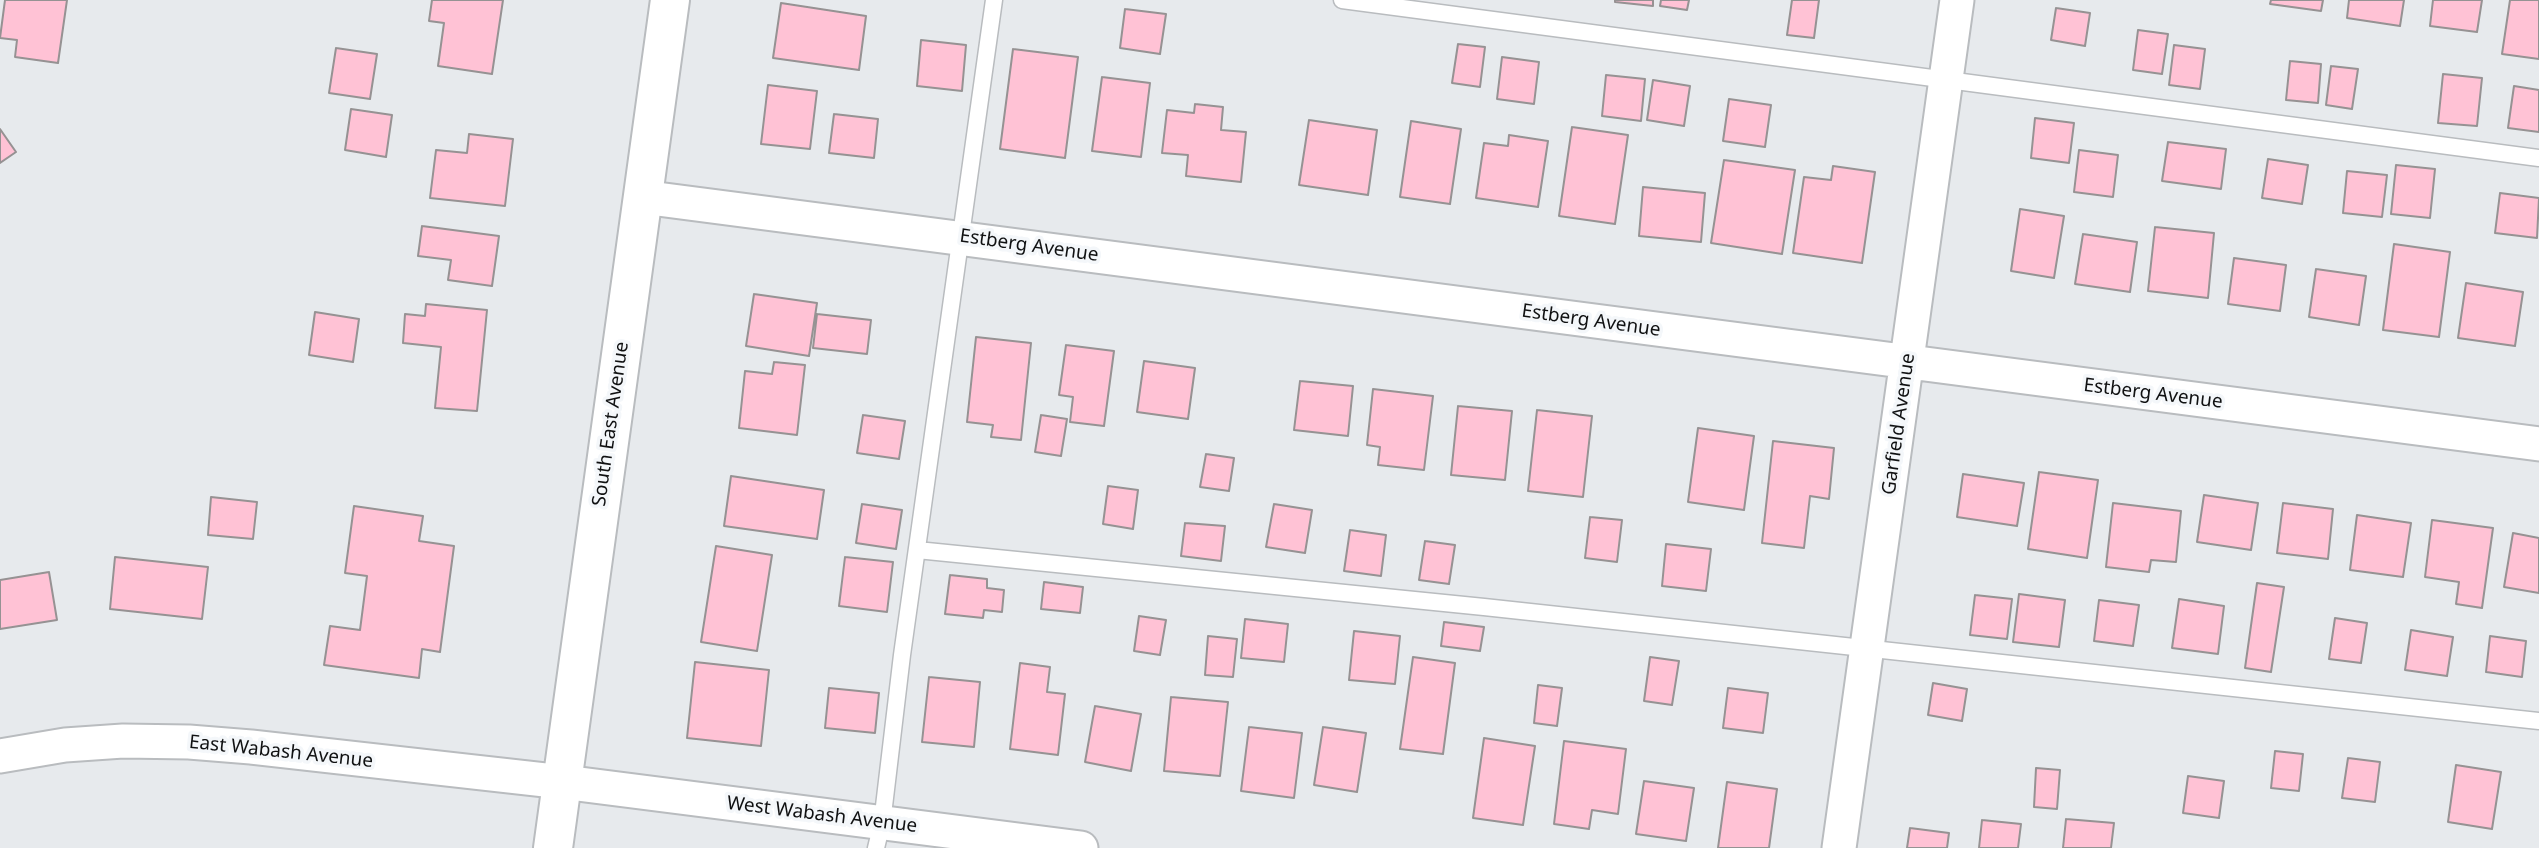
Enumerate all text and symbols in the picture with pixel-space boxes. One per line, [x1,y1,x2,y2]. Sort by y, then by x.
street label: Estberg Avenue [958,225,1100,267]
street label: Estberg Avenue [1520,300,1662,342]
street label: South East Avenue [588,340,634,508]
street label: Garfield Avenue [1878,352,1920,496]
street label: Estberg Avenue [2082,374,2224,414]
street label: East Wabash Avenue [188,731,374,773]
street label: West Wabash Avenue [725,792,919,838]

